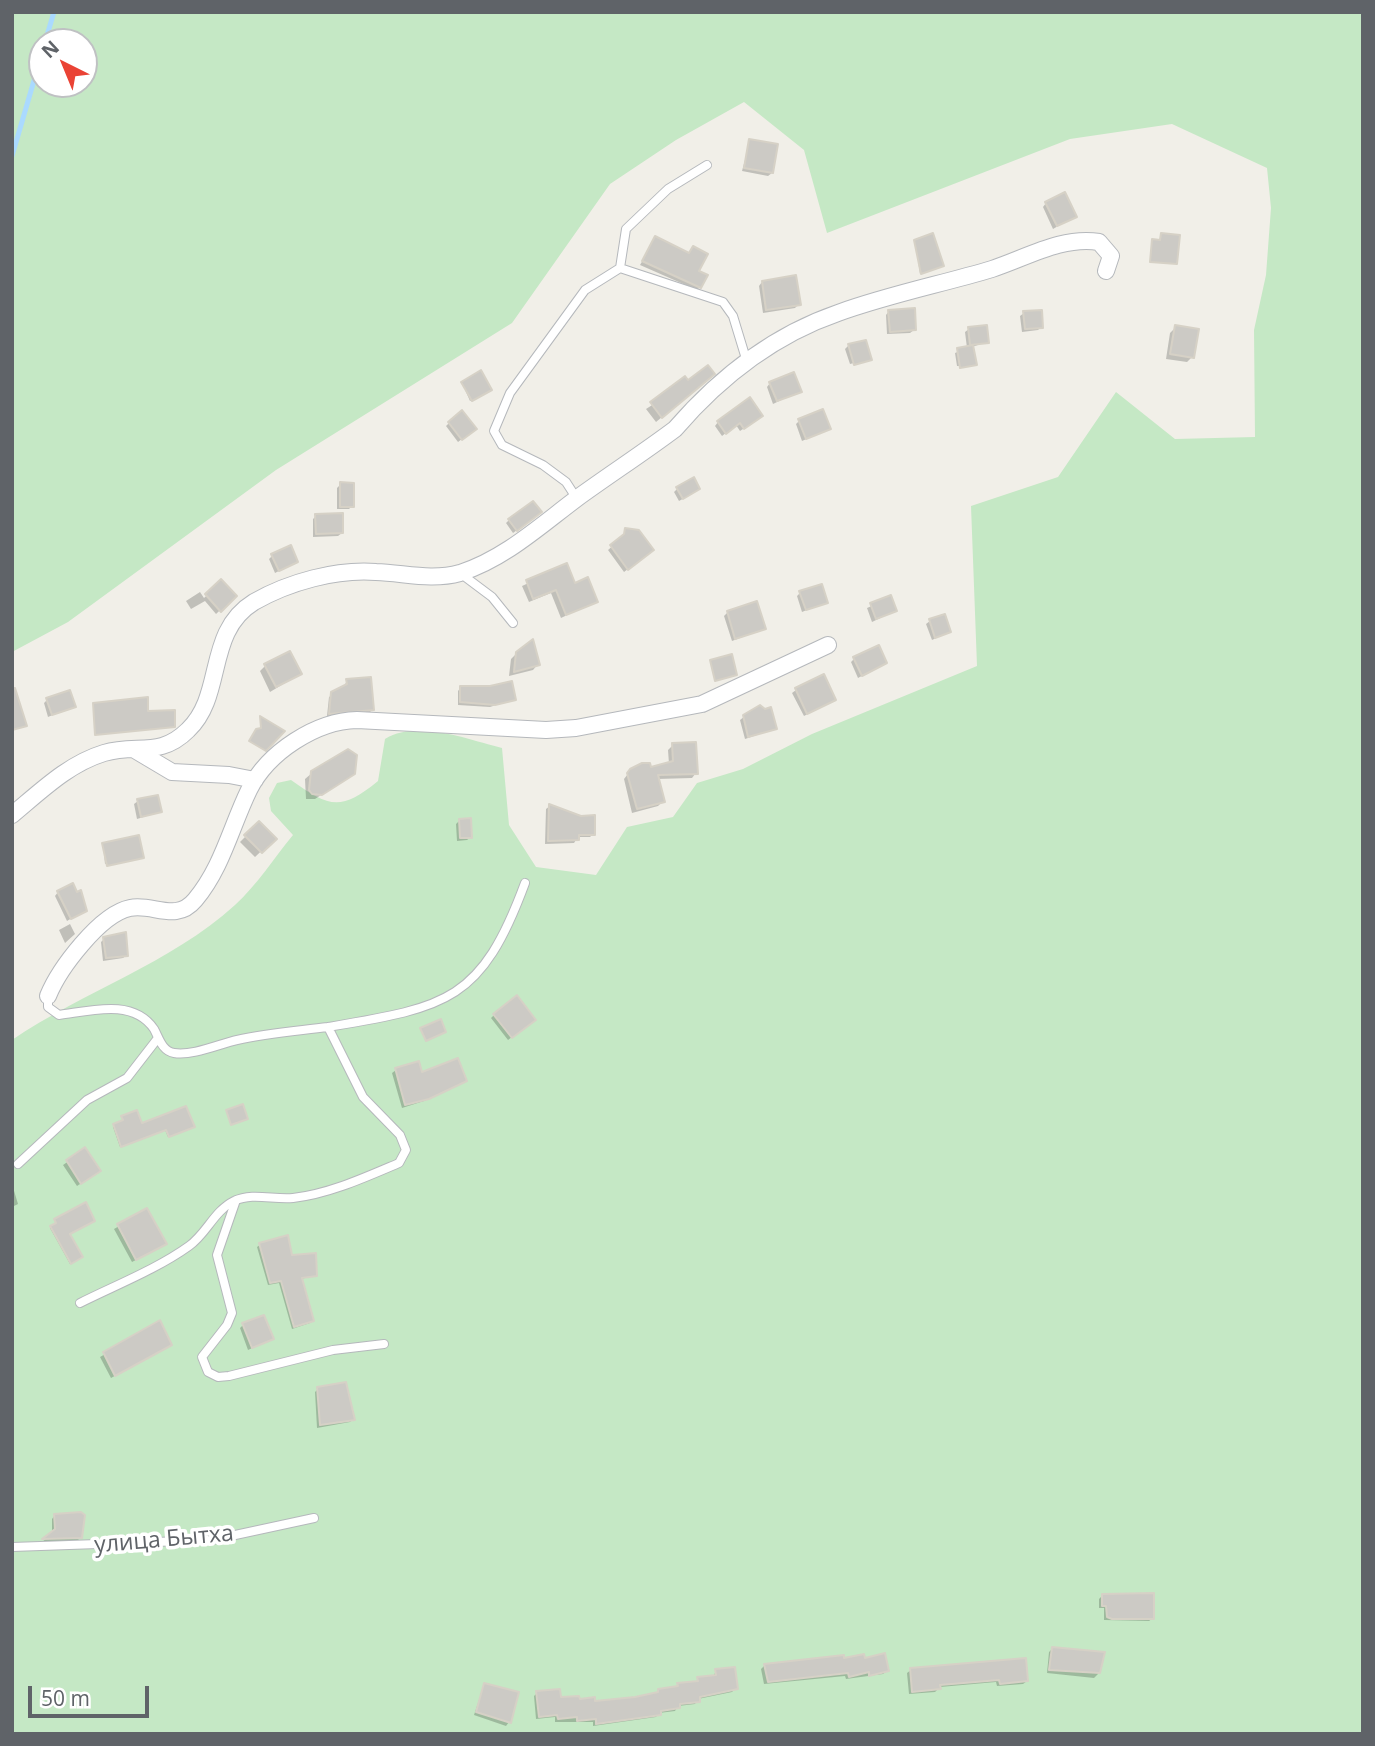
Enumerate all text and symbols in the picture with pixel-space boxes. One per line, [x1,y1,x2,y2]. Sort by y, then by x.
north arrow [28,28,98,98]
text: N [36,34,65,64]
street label: улица Бытха [93,1520,235,1560]
scale bar [32,1672,152,1716]
text: 50 m [41,1684,90,1712]

